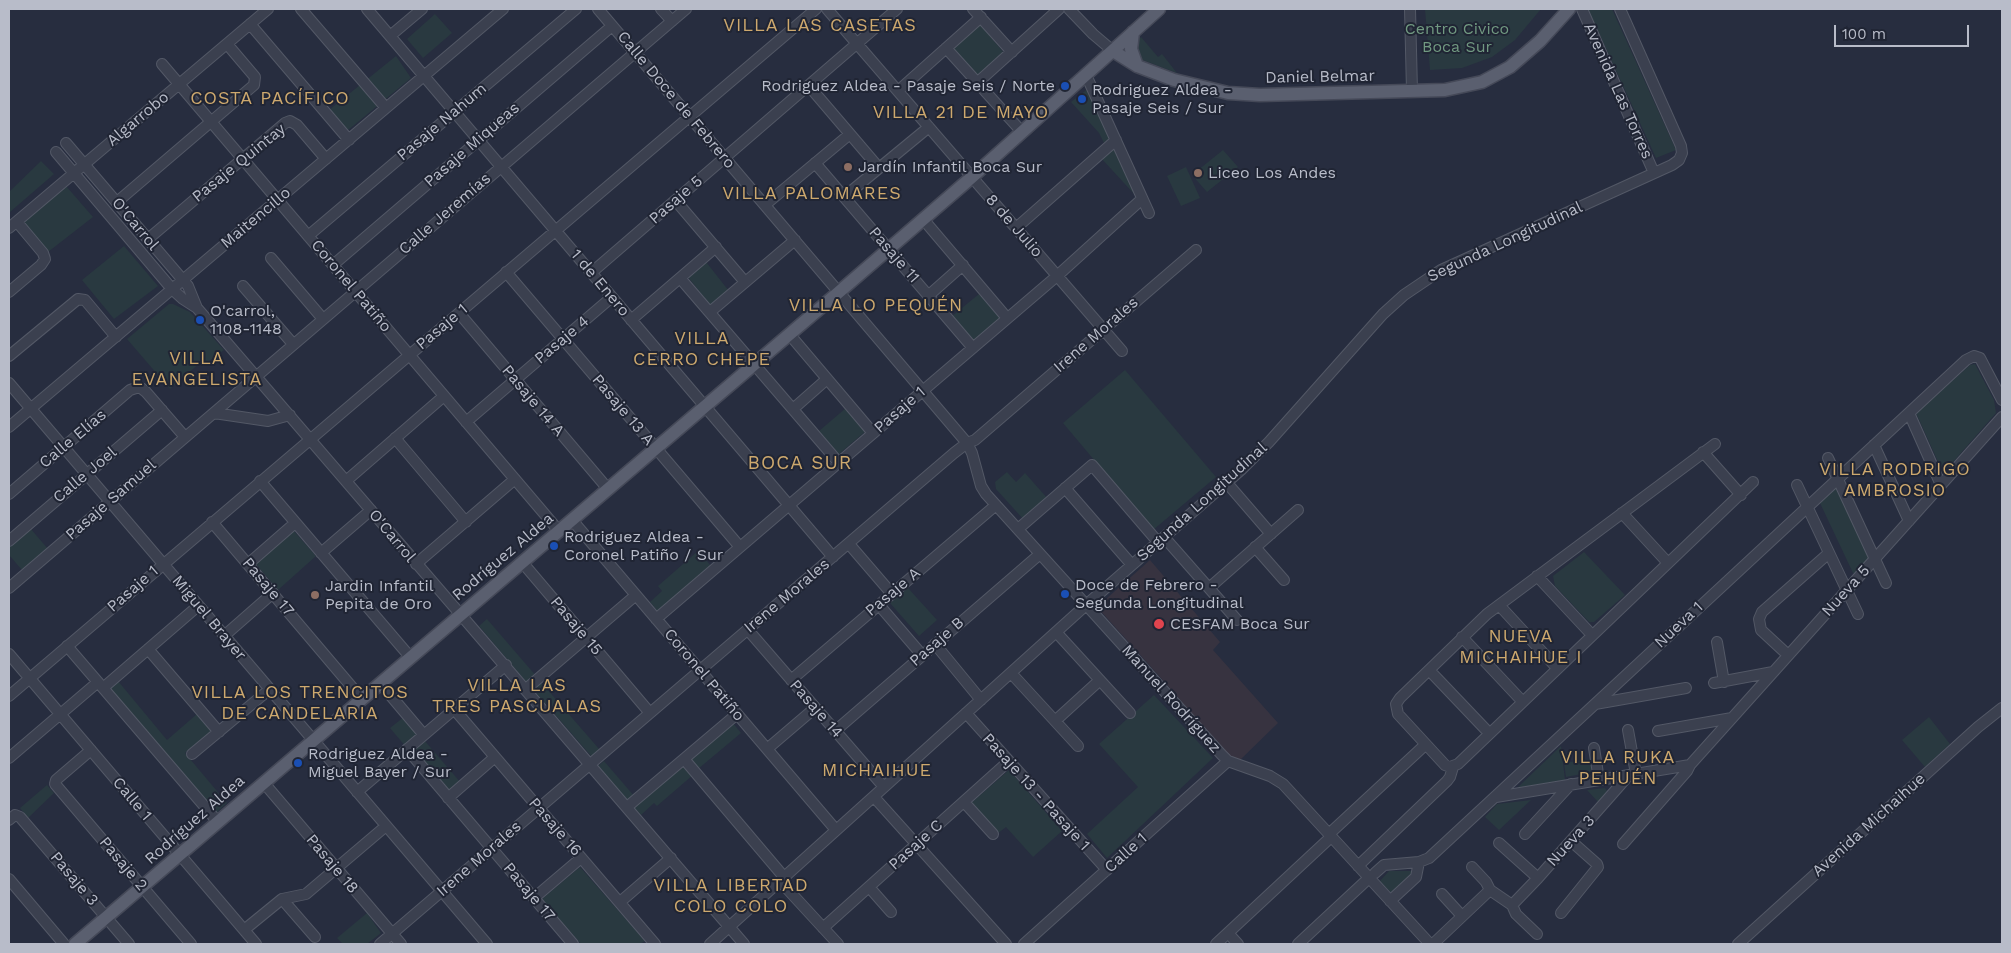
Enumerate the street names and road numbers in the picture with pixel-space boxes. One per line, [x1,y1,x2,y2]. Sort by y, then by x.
street label: Avenida Las Torres [1579,20,1657,162]
street label: Calle Doce de Febrero [613,27,739,173]
street label: Daniel Belmar [1265,66,1375,88]
street label: Pasaje Nahum [393,79,491,165]
street label: Algarrobo [103,88,173,150]
street label: Pasaje Miqueas [420,98,524,192]
street label: Pasaje Quintay [188,119,290,207]
street label: Calle Jeremías [395,169,495,259]
street label: Pasaje 5 [645,172,707,228]
street label: Maitencillo [217,183,295,253]
street label: 8 de Julio [981,190,1047,262]
street label: O'Carrol [107,194,163,254]
street label: Segunda Longitudinal [1425,198,1585,286]
street label: Pasaje 11 [865,223,923,287]
street label: Coronel Patiño [307,236,395,336]
street label: 1 de Enero [566,246,634,320]
street label: Irene Morales [1050,293,1142,377]
street label: Pasaje 1 [412,300,472,354]
street label: Pasaje 4 [531,312,593,368]
street label: Pasaje 14 A [498,361,568,441]
street label: Pasaje 13 A [588,371,658,449]
street label: Pasaje 1 [870,383,930,437]
street label: Calle Elías [36,405,110,473]
street label: Segunda Longitudinal [1133,438,1271,566]
street label: Calle Joel [49,443,121,507]
street label: Pasaje Samuel [62,455,160,545]
street label: O'Carrol [364,506,420,566]
street label: Rodríguez Aldea [449,509,557,605]
street label: Pasaje 17 [238,554,298,620]
street label: Irene Morales [740,555,834,637]
street label: Nueva 5 [1818,561,1874,621]
street label: Pasaje 1 [103,562,163,616]
street label: Pasaje A [862,563,924,621]
street label: Miguel Brayer [168,572,250,664]
street label: Pasaje 15 [546,593,606,659]
street label: Nueva 1 [1651,598,1707,652]
street label: Pasaje B [906,613,968,671]
street label: Coronel Patiño [660,625,748,725]
street label: Manuel Rodríguez [1117,641,1225,757]
street label: Pasaje 14 [785,676,847,742]
street label: Pasaje 13 - Pasaje 1 [978,729,1094,855]
street label: Avenida Michaihue [1809,769,1929,881]
street label: Rodríguez Aldea [141,771,249,869]
street label: Calle 1 [108,773,156,825]
street label: Pasaje 16 [524,794,586,860]
street label: Nueva 3 [1543,811,1599,871]
street label: Pasaje C [885,816,947,874]
street label: Irene Morales [433,817,525,901]
street label: Calle 1 [1101,829,1151,877]
street label: Pasaje 18 [302,831,362,897]
street label: Pasaje 2 [95,833,151,895]
street label: Pasaje 3 [46,848,102,910]
street label: Pasaje 17 [499,859,559,925]

